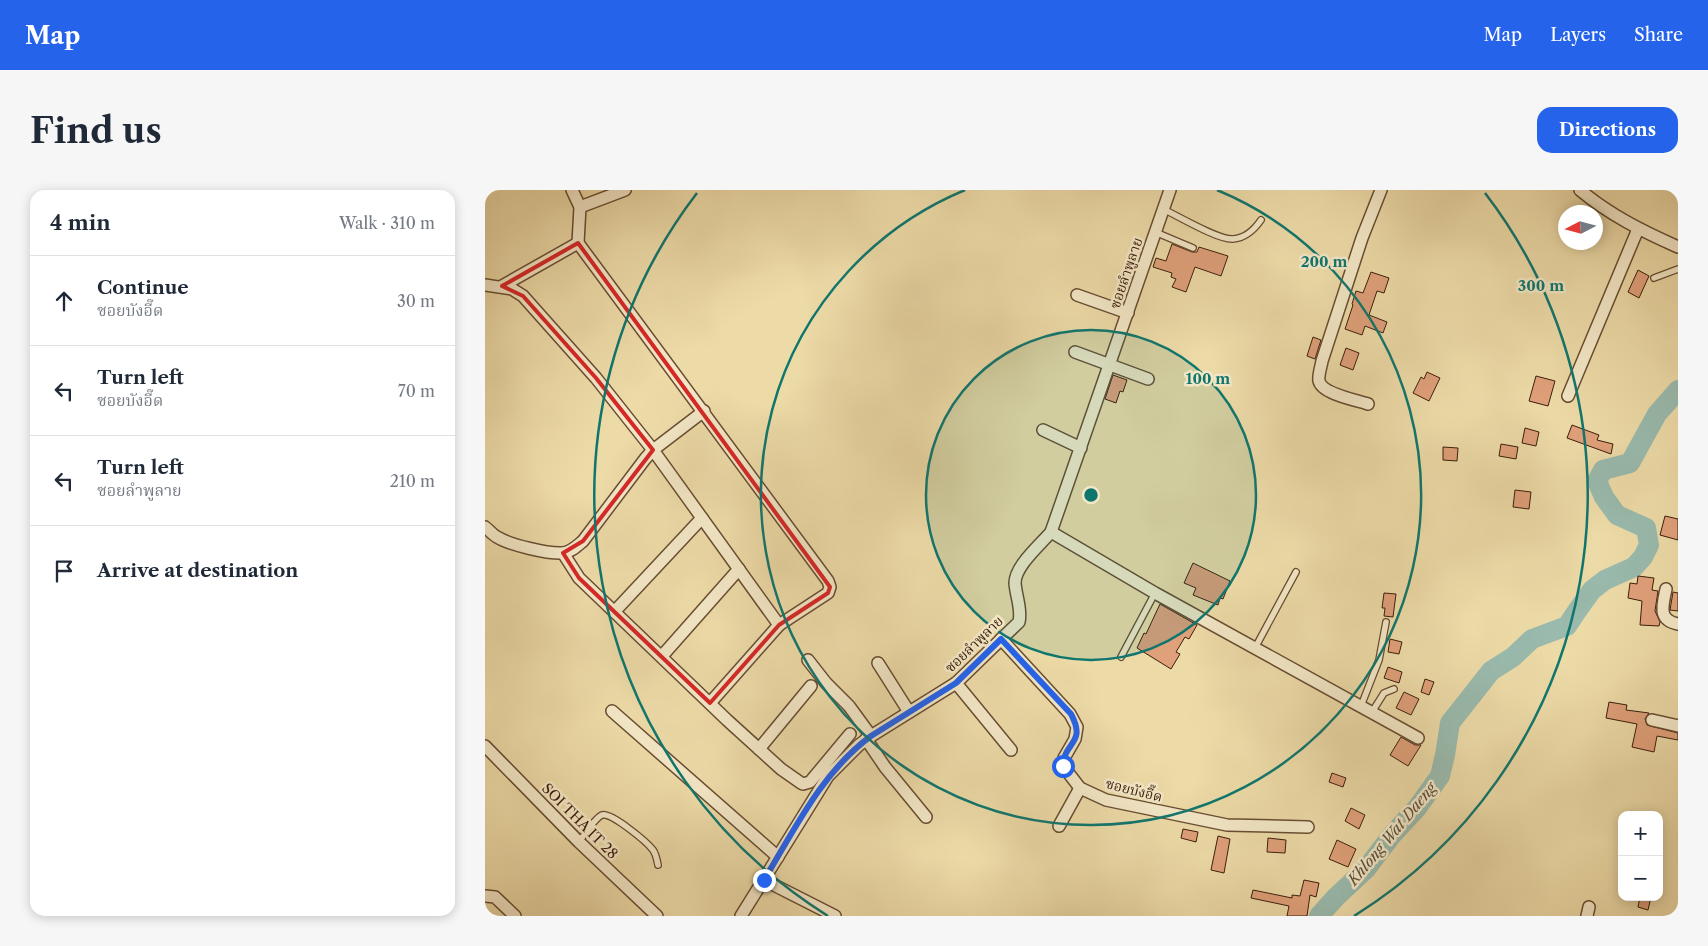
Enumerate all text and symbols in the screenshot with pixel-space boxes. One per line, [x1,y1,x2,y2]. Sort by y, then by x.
text: Map [25,21,80,50]
text: Map [1484,24,1522,46]
text: Layers [1550,24,1606,46]
text: Share [1634,24,1683,46]
button: Directions [1537,107,1678,153]
text: Find us [30,109,162,152]
north arrow [1558,205,1603,250]
text: 4 min [50,210,111,235]
text: Walk · 310 m [339,213,435,233]
street label: ซอยลำพูลาย [1105,235,1147,311]
text: 200 m [1301,252,1347,271]
text: Continue [97,276,189,299]
text: 300 m [1518,276,1564,295]
icon: ahead [50,287,78,315]
text: 30 m [397,291,435,311]
text: ซอยบังอี๊ด [97,300,163,320]
text: Turn left [97,366,184,389]
text: 100 m [1186,369,1230,388]
icon: left [50,377,78,405]
text: 70 m [398,381,435,401]
text: ซอยบังอี๊ด [97,390,163,410]
text: Turn left [97,456,184,479]
icon: left [50,467,78,495]
text: 210 m [390,471,435,491]
text: ซอยลำพูลาย [97,480,182,500]
centre of rings [1082,486,1100,504]
icon: arrive [50,557,78,585]
text: Arrive at destination [97,559,298,582]
street label: ซอยลำพูลาย [941,612,1007,676]
route start [1052,755,1075,778]
street label: ซอยบังอี๊ด [1104,773,1164,806]
water label: Khlong Wat Daeng [1343,777,1441,890]
street label: SOI THA IT 28 [538,779,622,863]
map controls [1618,811,1663,901]
button: + [1618,811,1663,856]
button: − [1618,856,1663,901]
route end [753,869,776,892]

